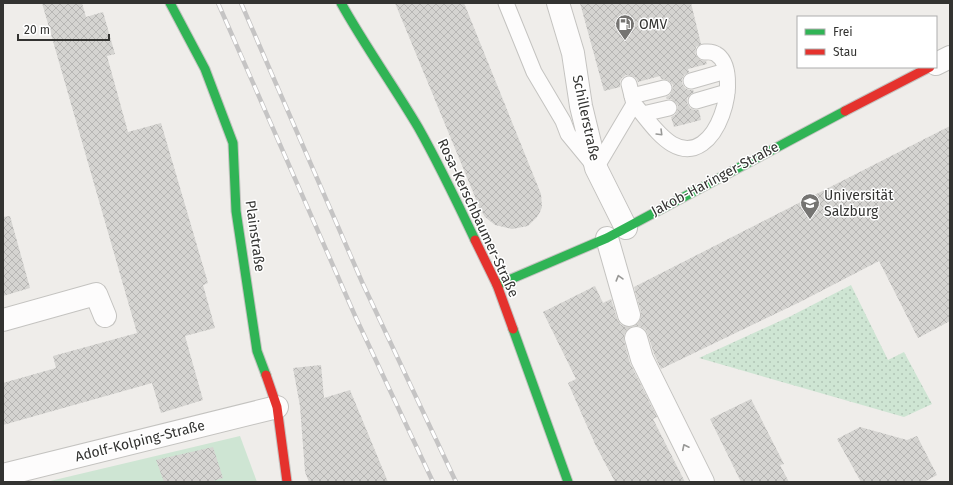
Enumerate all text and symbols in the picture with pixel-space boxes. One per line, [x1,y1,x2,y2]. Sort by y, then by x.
fuel station icon: OMV [614,13,636,41]
scale bar [18,16,109,42]
place label: OMV [639,16,667,33]
legend [797,16,937,68]
text: 20 m [24,23,50,37]
text: Frei [833,25,853,39]
text: Stau [833,45,857,59]
street label: Schillerstraße [569,73,603,163]
one-way arrow [655,128,663,136]
street label: Rosa-Kerschbaumer-Straße [434,136,522,300]
street label: Jakob-Haringer-Straße [648,138,782,220]
place label: Universität Salzburg [824,187,894,220]
school or university icon: Universität Salzburg [799,192,821,220]
street label: Plainstraße [242,199,268,273]
one-way arrow [615,275,623,281]
street label: Adolf-Kolping-Straße [73,417,207,465]
one-way arrow [682,444,690,451]

